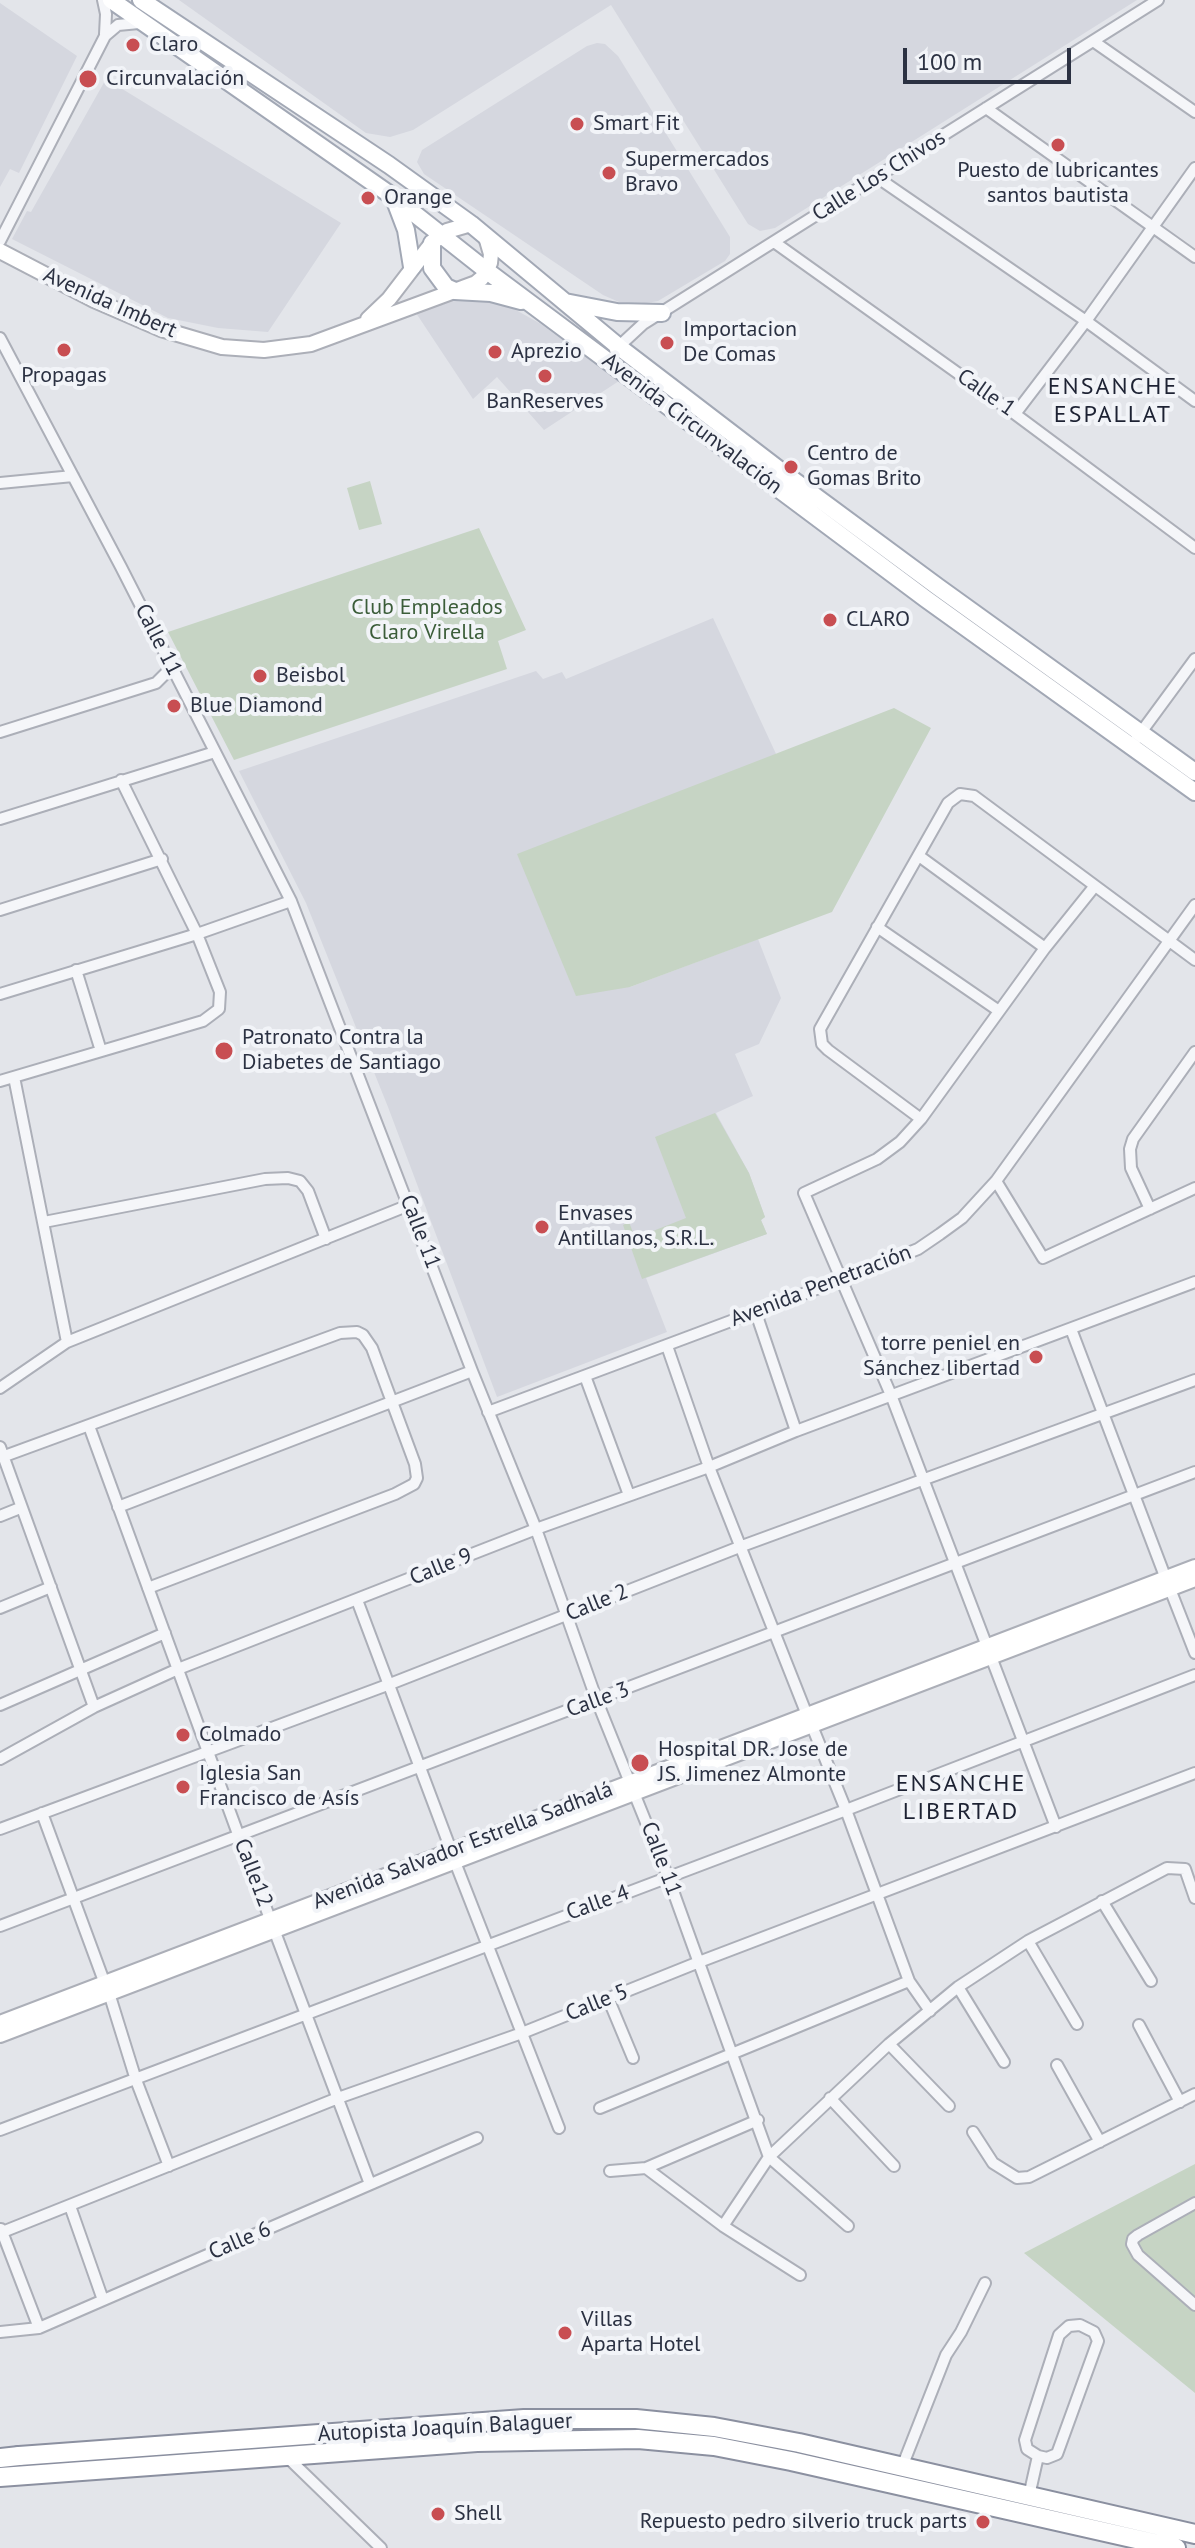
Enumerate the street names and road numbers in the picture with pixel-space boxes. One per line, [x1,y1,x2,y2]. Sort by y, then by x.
street label: Calle Los Chivos [808,125,950,227]
street label: Avenida Imbert [39,262,181,344]
street label: Avenida Circunvalación [597,348,787,500]
street label: Calle 1 [952,364,1020,422]
street label: Calle 11 [129,600,187,680]
street label: Calle 11 [394,1191,446,1273]
street label: Avenida Penetración [727,1239,915,1333]
street label: Calle 9 [406,1543,476,1591]
street label: Calle 2 [562,1579,632,1627]
street label: Calle 3 [563,1676,633,1724]
street label: Avenida Salvador Estrella Sadhalá [309,1776,617,1916]
street label: Calle 11 [635,1818,687,1900]
street label: Calle12 [228,1835,278,1911]
street label: Calle 4 [563,1879,633,1927]
street label: Calle 5 [562,1979,632,2027]
street label: Calle 6 [205,2216,275,2266]
street label: Autopista Joaquín Balaguer [317,2408,573,2448]

